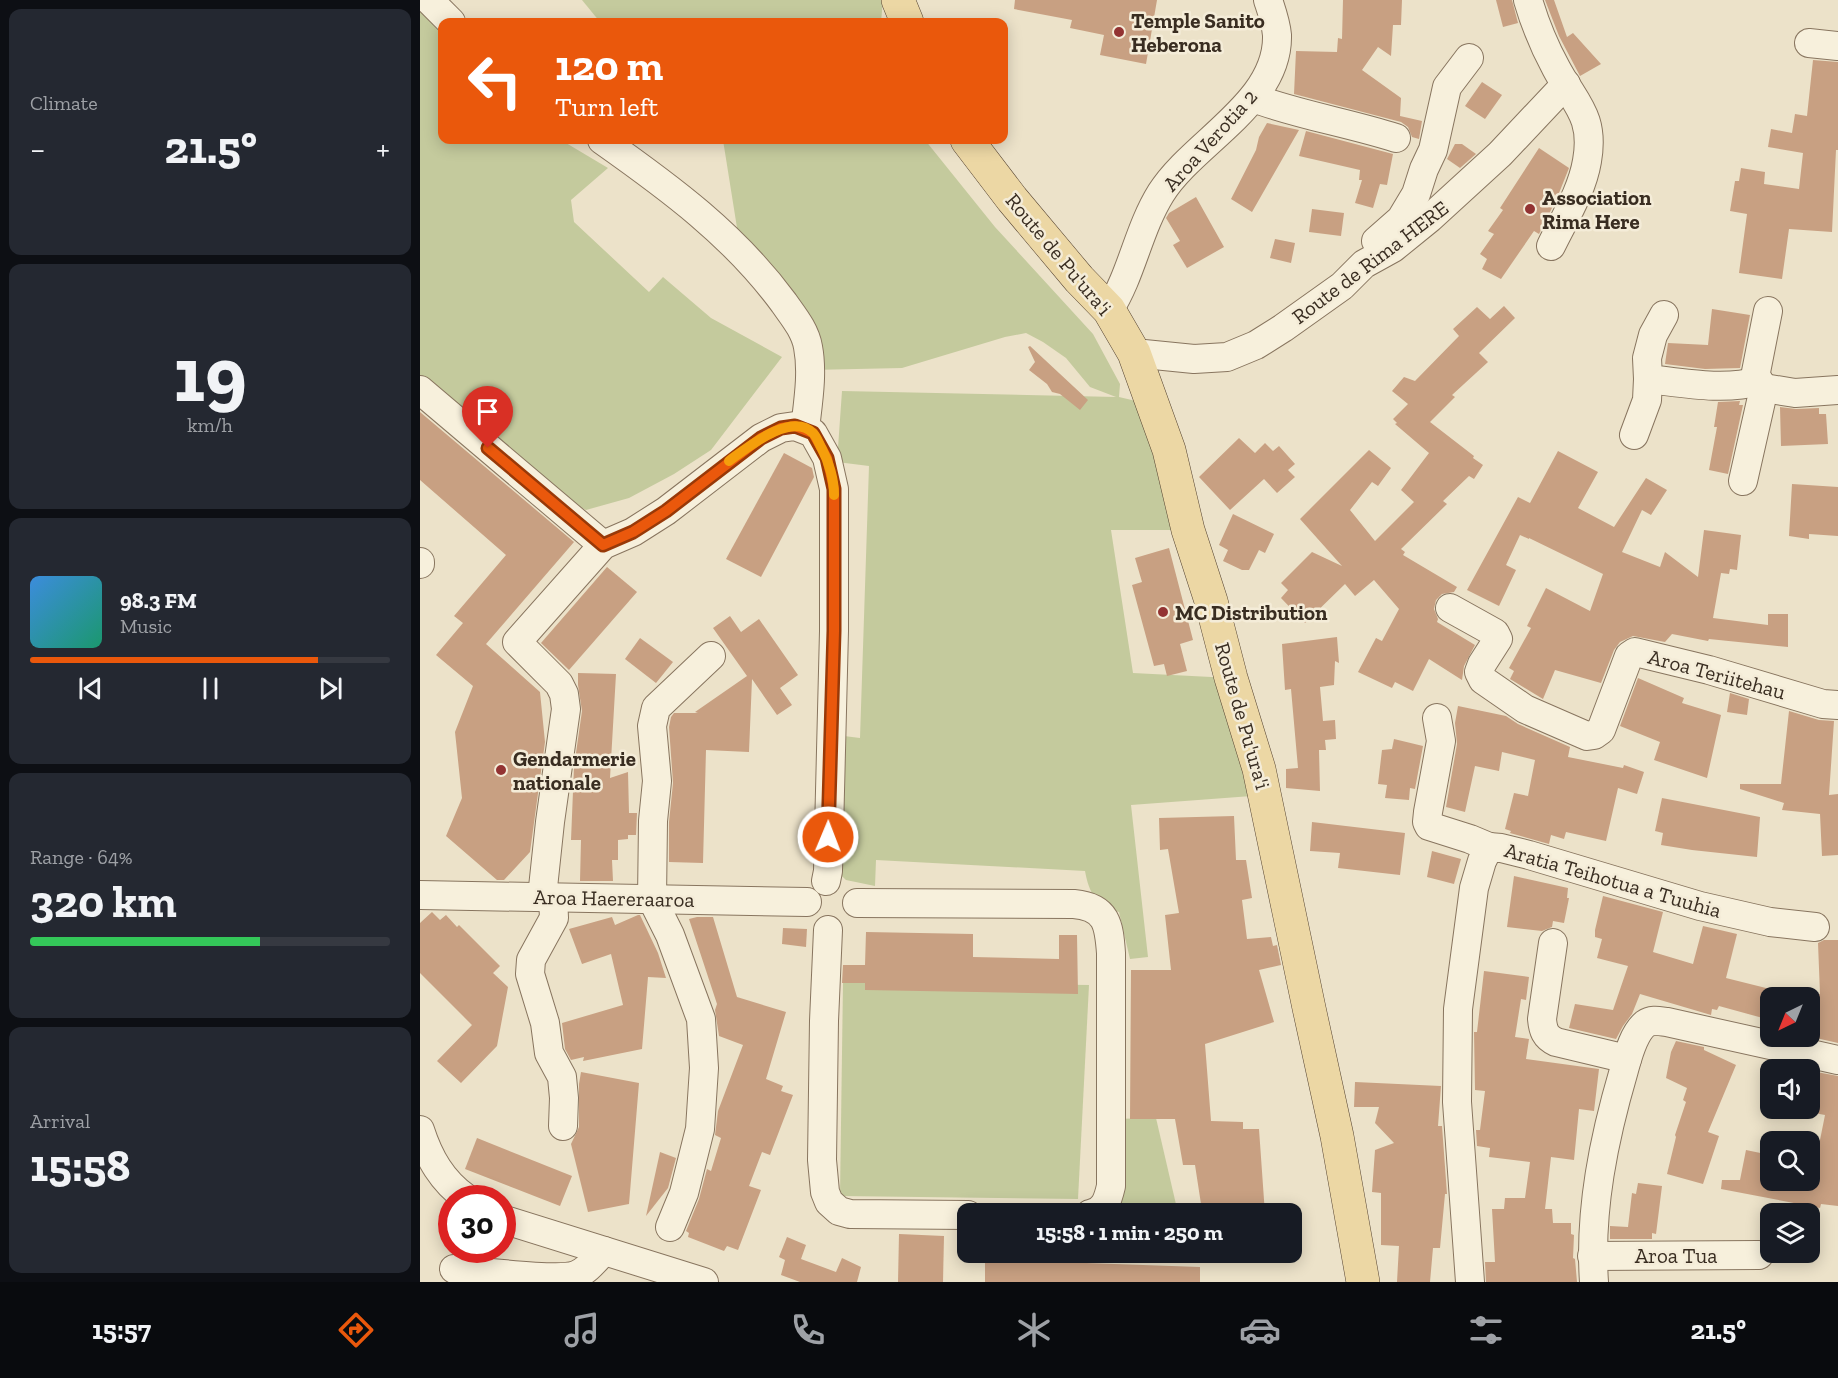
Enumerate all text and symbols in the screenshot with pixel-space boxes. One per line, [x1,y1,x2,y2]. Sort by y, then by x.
place label: Temple Sanito Heberona [1131,8,1265,57]
marker: Temple Sanito Heberona [1112,25,1126,39]
text: 120 m [555,40,663,91]
icon: left [456,42,534,120]
street label: Aroa Verotia 2 [1158,84,1262,196]
text: Climate [30,91,98,115]
text: Turn left [555,91,658,123]
text: 21.5° [165,121,257,175]
text: − [30,129,45,168]
text: + [376,129,390,168]
place label: Association Rima Here [1542,185,1652,234]
street label: Route de Pu'ura'i [1001,188,1117,320]
street label: Route de Rima HERE [1287,195,1453,329]
marker: Association Rima Here [1523,202,1537,216]
text: 19 [173,327,247,421]
pin [462,386,513,448]
icon: arrive [471,395,504,428]
text: km/h [187,413,233,437]
text: 98.3 FM [120,587,197,614]
place label: MC Distribution [1175,600,1328,625]
marker: MC Distribution [1156,605,1170,619]
text: Music [120,614,172,638]
street label: Route de Pu'ura'i [1210,640,1276,793]
street label: Aroa Teriitehau [1646,644,1789,704]
icon: previous [74,672,107,705]
icon: pause [194,672,227,705]
icon: next [314,672,347,705]
place label: Gendarmerie nationale [513,746,636,795]
marker: Gendarmerie nationale [494,763,508,777]
position arrow [796,805,860,869]
street label: Aratia Teihotua a Tuuhia [1502,837,1724,923]
text: Range · 64% [30,845,132,869]
text: 320 km [30,875,177,929]
street label: Aroa Haereraaroa [533,884,695,912]
north arrow [1760,987,1820,1047]
map controls [1760,987,1820,1263]
button: sound [1760,1059,1820,1119]
text: Arrival [30,1109,90,1133]
button: search [1760,1131,1820,1191]
text: 15:58 [30,1139,131,1193]
speed limit sign: 30 [438,1185,516,1263]
button: layers [1760,1203,1820,1263]
text: 15:58 · 1 min · 250 m [1036,1219,1223,1246]
street label: Aroa Tua [1635,1243,1717,1268]
icon: directions [335,1309,377,1351]
icon: music [561,1309,603,1351]
icon: phone [787,1309,829,1351]
icon: climate [1013,1309,1055,1351]
icon: car [1239,1309,1281,1351]
icon: filters [1465,1309,1507,1351]
text: 15:57 [92,1314,151,1346]
text: 21.5° [1690,1314,1746,1346]

